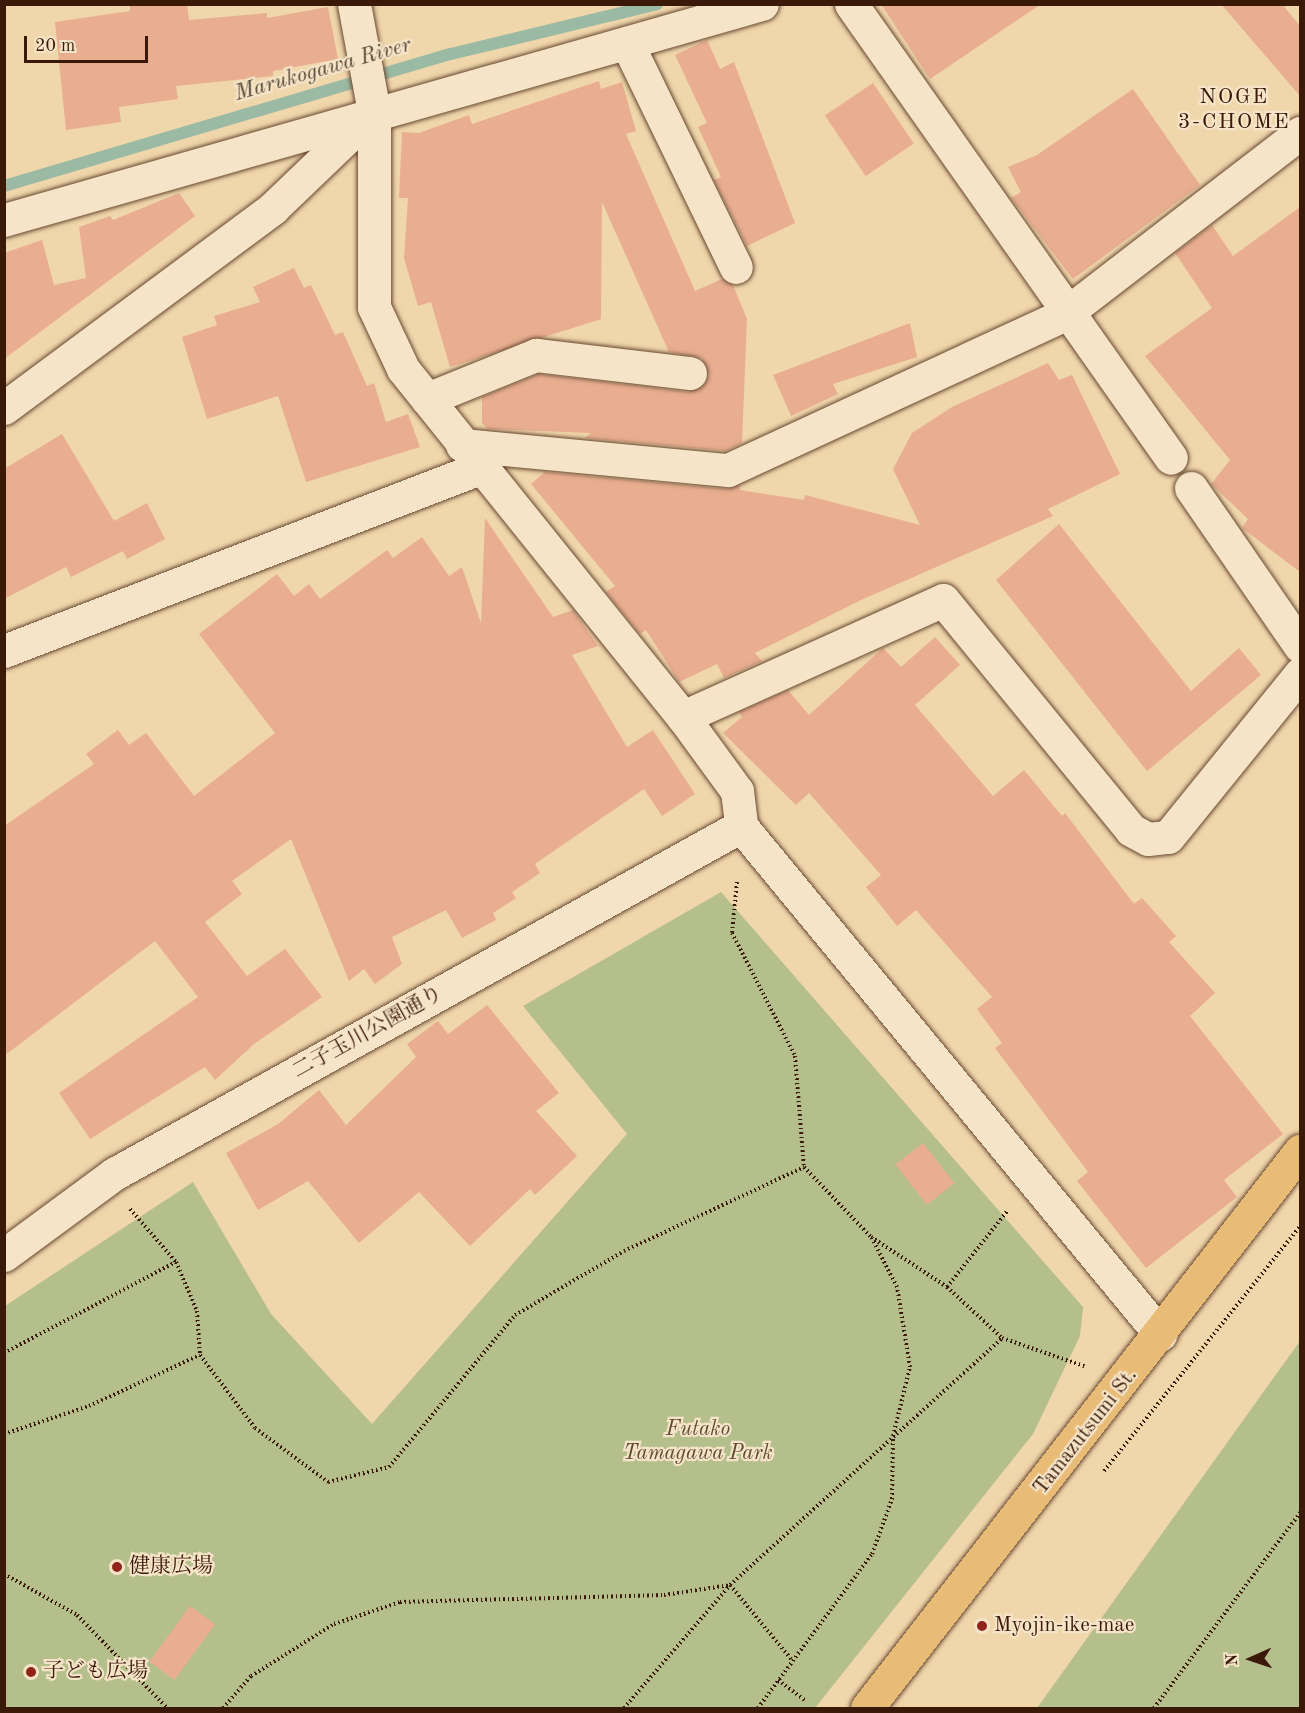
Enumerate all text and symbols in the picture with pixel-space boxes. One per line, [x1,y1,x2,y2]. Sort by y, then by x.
scale bar [27,24,152,62]
water label: Marukogawa River [232,32,414,108]
text: 20 m [35,37,75,55]
district label: NOGE 3-CHOME [1178,84,1290,136]
street label: 二子玉川公園通り [288,981,448,1085]
street label: Tamazutsumi St. [1029,1364,1143,1500]
park label: Futako Tamagawa Park [623,1417,773,1467]
place label: 健康広場 [129,1554,213,1580]
marker: 健康広場 [110,1560,124,1574]
place label: Myojin-ike-mae [994,1613,1134,1639]
marker: Myojin-ike-mae [975,1619,989,1633]
north arrow [1221,1629,1281,1689]
text: N [1225,1653,1241,1666]
place label: 子ども広場 [43,1659,148,1685]
marker: 子ども広場 [24,1665,38,1679]

